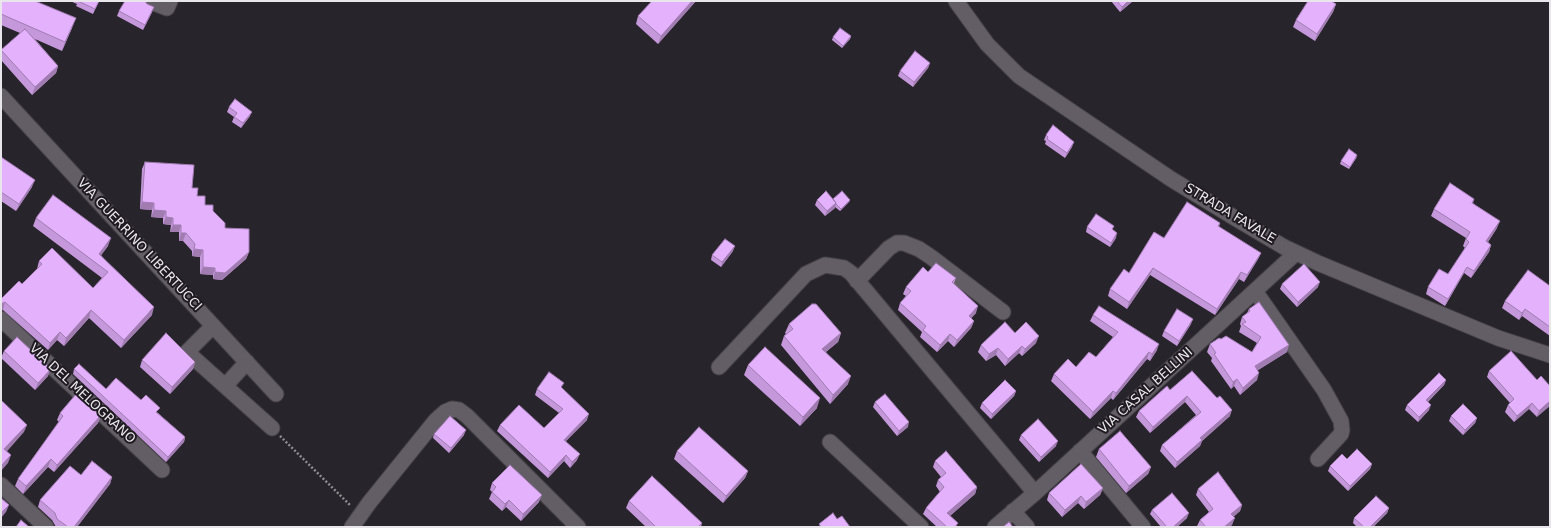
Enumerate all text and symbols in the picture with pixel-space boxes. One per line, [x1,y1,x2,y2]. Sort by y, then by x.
street label: VIA GUERRINO LIBERTUCCI [74,176,204,314]
street label: STRADA FAVALE [1182,181,1278,247]
street label: VIA DEL MELOGRANO [26,341,138,447]
street label: VIA CASAL BELLINI [1096,345,1196,437]

